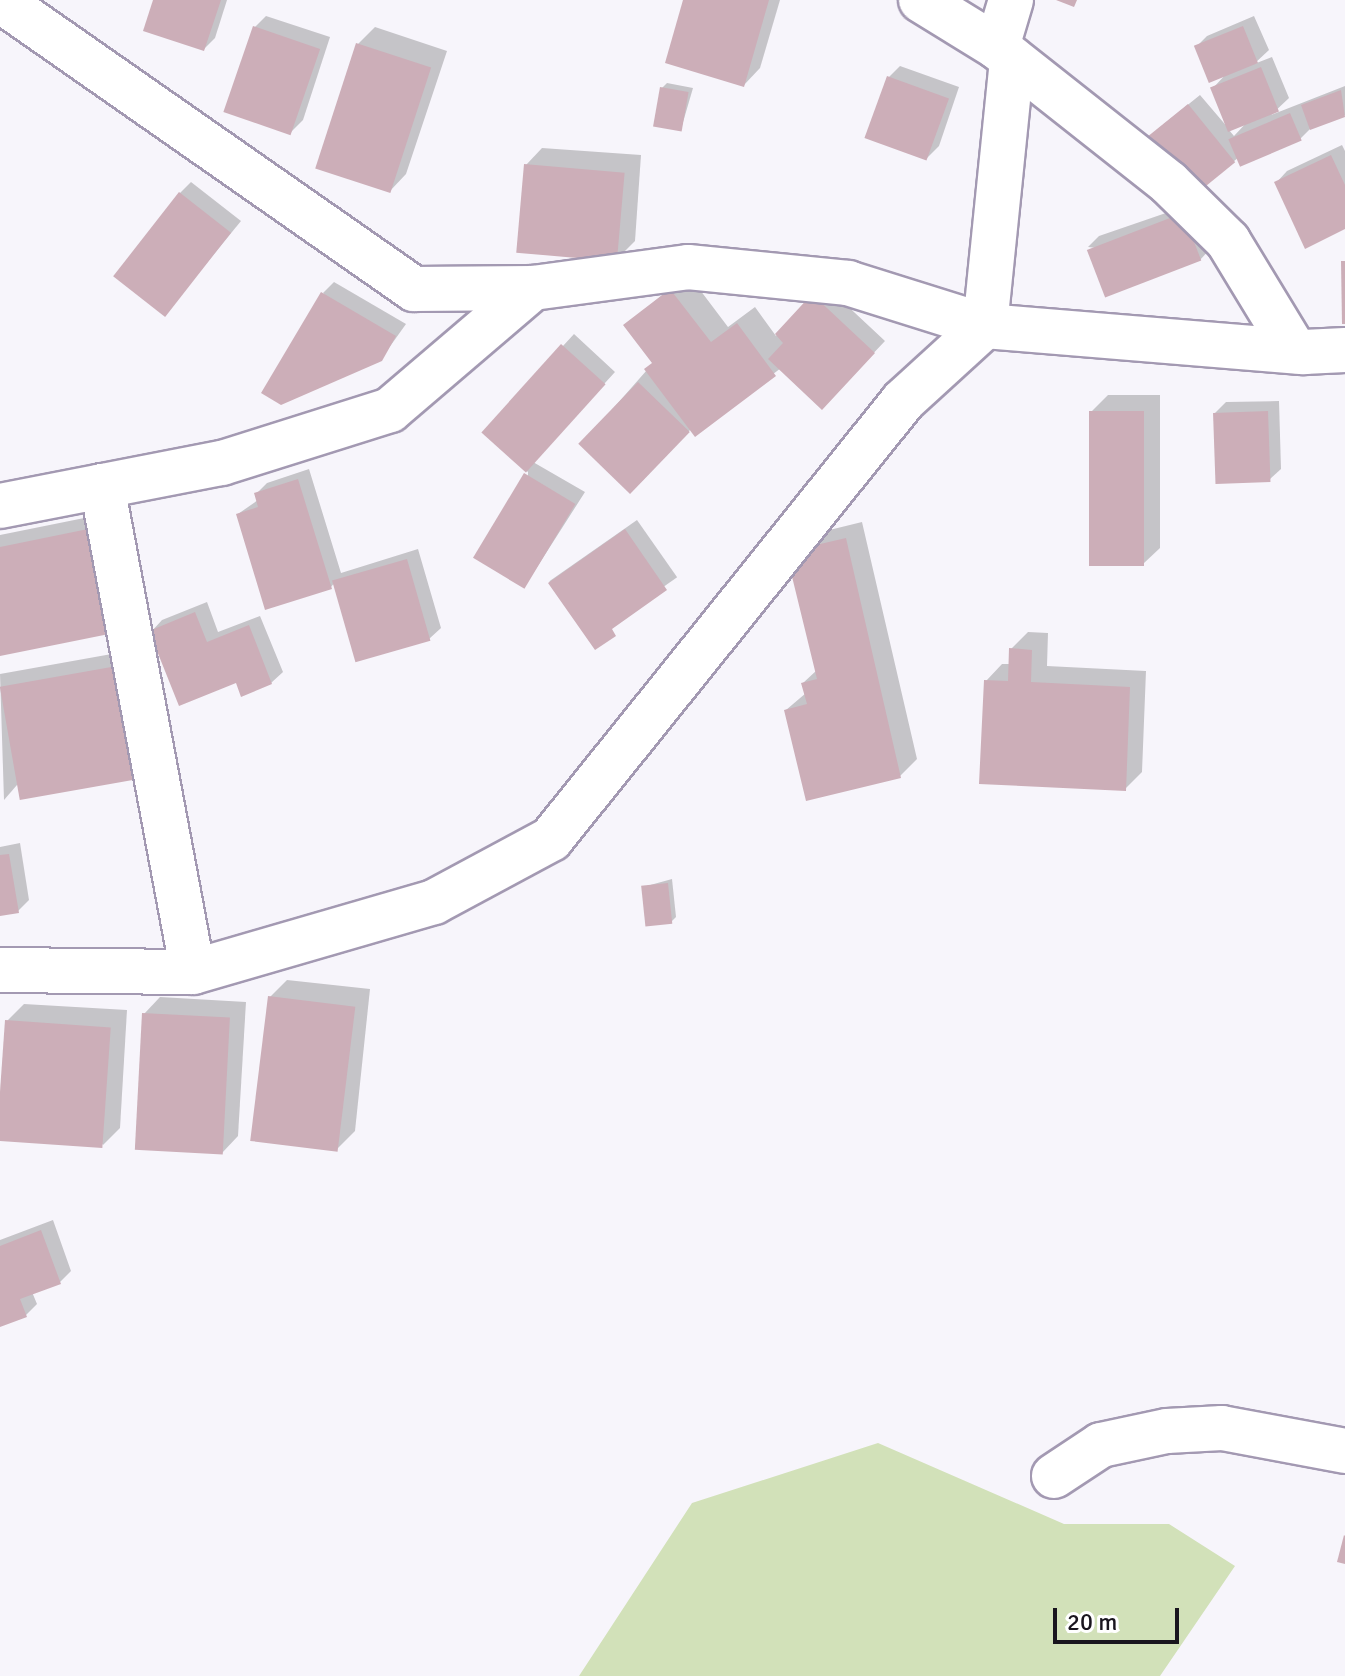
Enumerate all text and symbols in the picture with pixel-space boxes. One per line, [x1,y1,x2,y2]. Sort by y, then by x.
scale bar [1057,1592,1183,1642]
text: 20 m [1067,1607,1117,1637]

